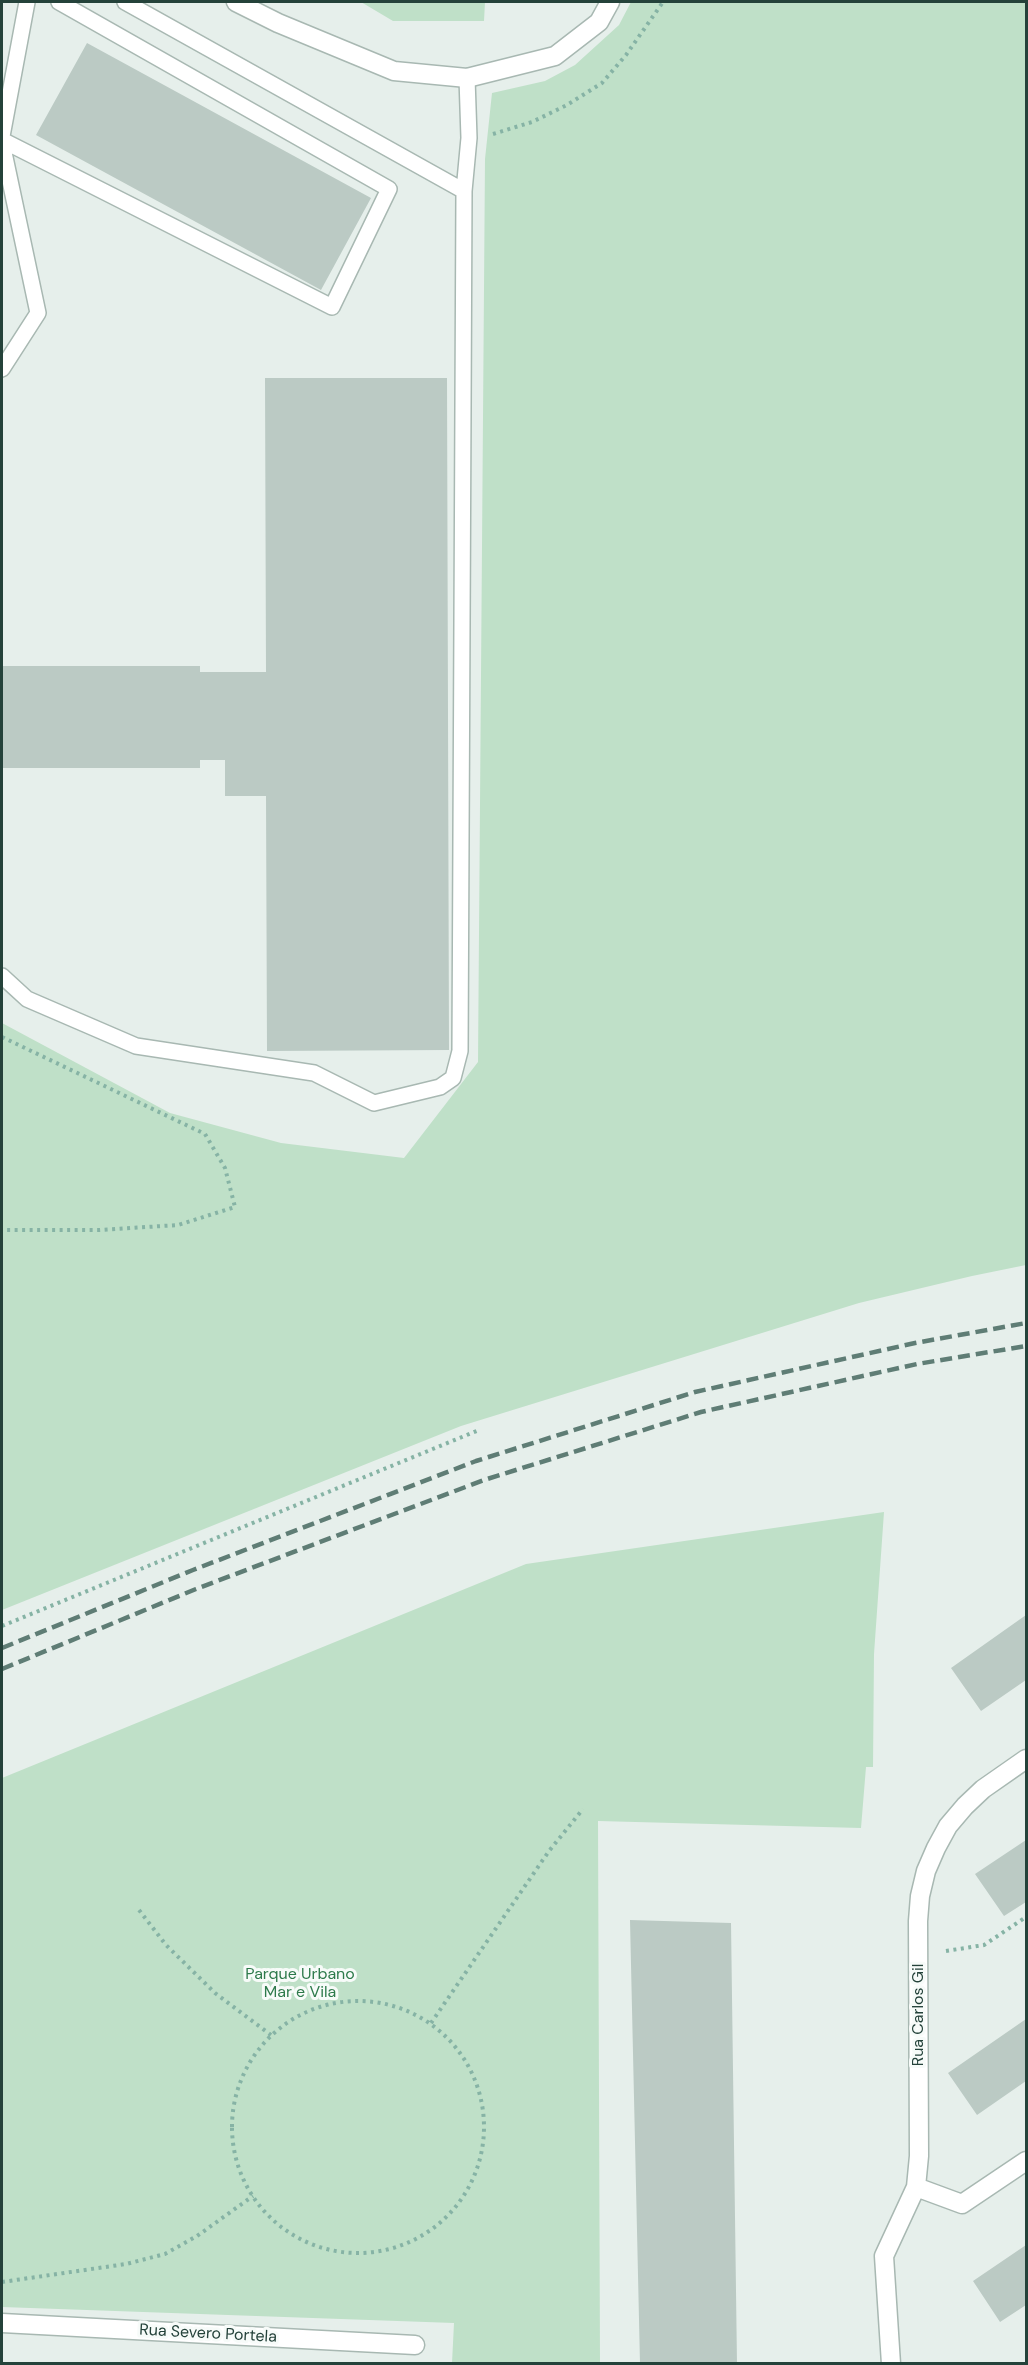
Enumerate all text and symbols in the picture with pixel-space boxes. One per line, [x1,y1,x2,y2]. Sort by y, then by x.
street label: Rua Carlos Gil [909,1964,929,2066]
park label: Parque Urbano Mar e Vila [245,1965,355,2003]
street label: Rua Severo Portela [139,2321,277,2347]

